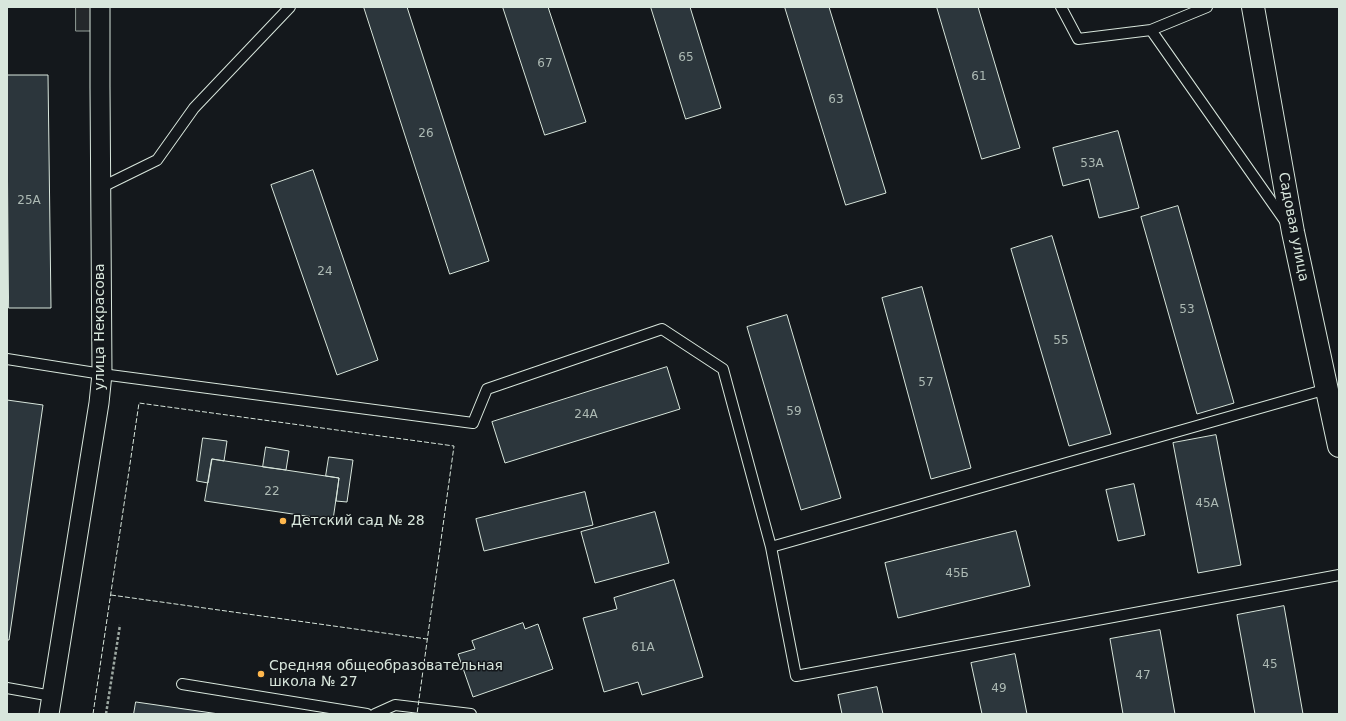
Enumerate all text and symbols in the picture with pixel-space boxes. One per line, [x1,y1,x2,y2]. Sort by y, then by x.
house number: 65 [678,51,694,65]
house number: 67 [537,57,553,71]
house number: 61 [971,70,987,84]
house number: 63 [828,93,844,107]
house number: 26 [418,127,434,141]
house number: 53А [1080,157,1104,171]
street label: Садовая улица [1274,171,1312,283]
house number: 25А [17,194,41,208]
street label: улица Некрасова [92,263,108,391]
house number: 24 [317,265,333,279]
house number: 53 [1179,303,1195,317]
house number: 55 [1053,334,1069,348]
house number: 57 [918,376,934,390]
house number: 59 [786,405,802,419]
house number: 24А [574,408,598,422]
house number: 22 [264,485,280,499]
house number: 45А [1195,497,1219,511]
place label: Детский сад № 28 [291,513,425,529]
marker: Детский сад № 28 [278,516,288,526]
house number: 45Б [945,567,969,581]
house number: 61А [631,641,655,655]
place label: Средняя общеобразовательная школа № 27 [269,658,503,690]
house number: 45 [1262,658,1278,672]
marker: Средняя общеобразовательная школа № 27 [256,669,266,679]
house number: 47 [1135,669,1151,683]
house number: 49 [991,682,1007,696]

